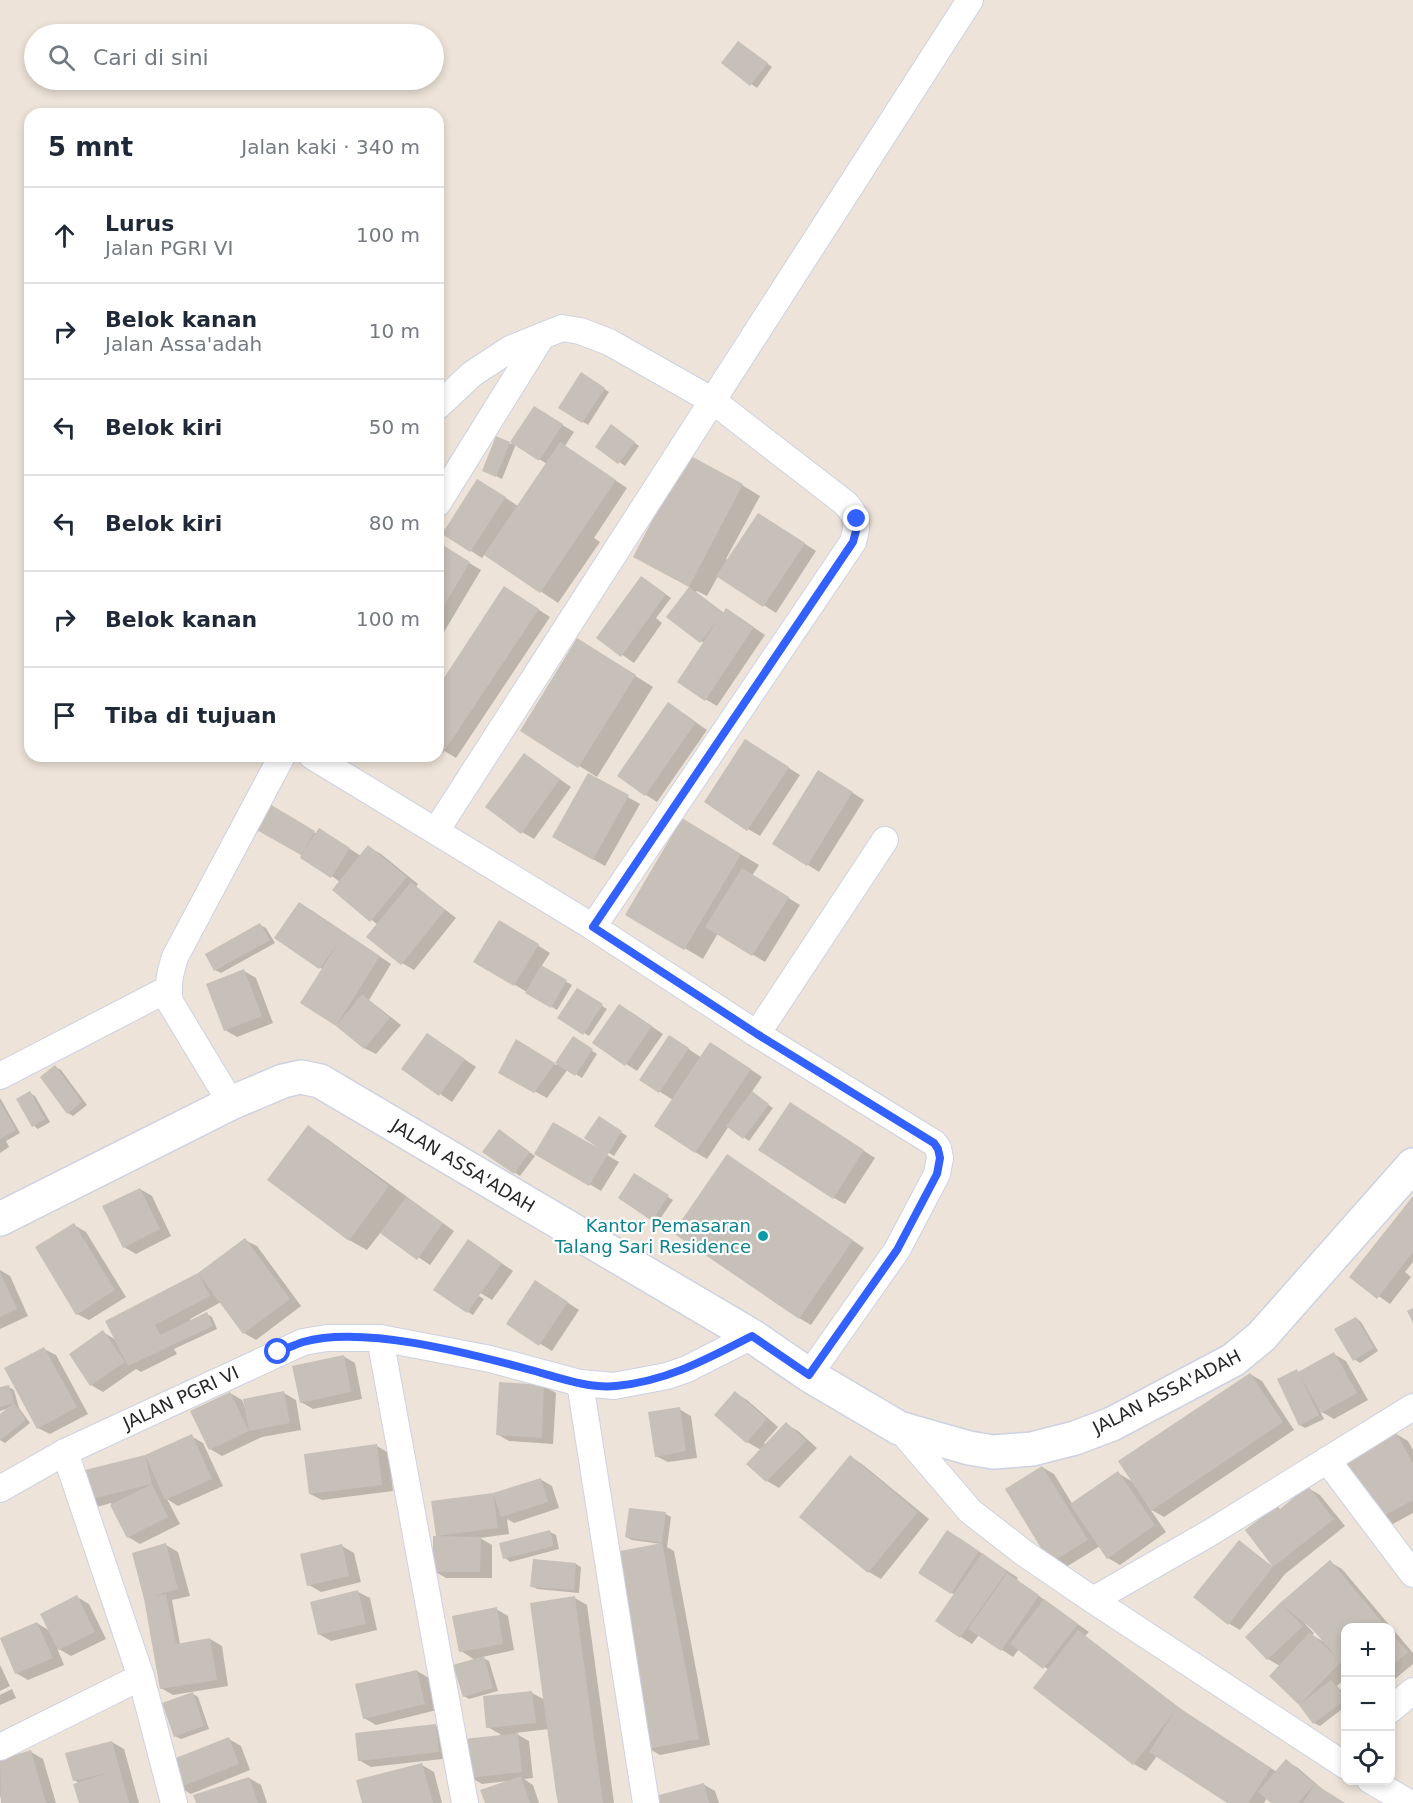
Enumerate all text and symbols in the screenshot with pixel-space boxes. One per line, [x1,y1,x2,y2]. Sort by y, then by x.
search box [24,24,444,90]
icon: search [45,41,78,74]
text: Cari di sini [93,45,209,70]
text: 5 mnt [48,132,133,162]
text: Jalan kaki · 340 m [241,135,420,159]
text: Lurus [105,211,174,236]
icon: ahead [48,219,81,252]
text: 100 m [356,223,420,247]
text: Jalan PGRI VI [105,236,233,260]
text: Belok kanan [105,307,257,332]
icon: right [48,315,81,348]
text: 10 m [369,319,420,343]
text: Jalan Assa'adah [105,332,262,356]
icon: left [48,411,81,444]
text: Belok kiri [105,415,222,440]
text: 50 m [369,415,420,439]
route end [843,505,869,531]
icon: left [48,507,81,540]
text: Belok kiri [105,511,222,536]
text: 80 m [369,511,420,535]
icon: right [48,603,81,636]
text: Belok kanan [105,607,257,632]
text: 100 m [356,607,420,631]
icon: arrive [48,699,81,732]
text: Tiba di tujuan [105,703,277,728]
street label: JALAN ASSA'ADAH [387,1114,539,1217]
place label: Kantor Pemasaran Talang Sari Residence [554,1215,751,1257]
marker: Kantor Pemasaran Talang Sari Residence [756,1229,770,1243]
route start [264,1338,290,1364]
street label: JALAN ASSA'ADAH [1088,1345,1244,1439]
street label: JALAN PGRI VI [119,1362,242,1434]
map controls [1341,1623,1395,1785]
button: + [1341,1623,1395,1677]
button: − [1341,1677,1395,1731]
button: locate [1341,1731,1395,1785]

